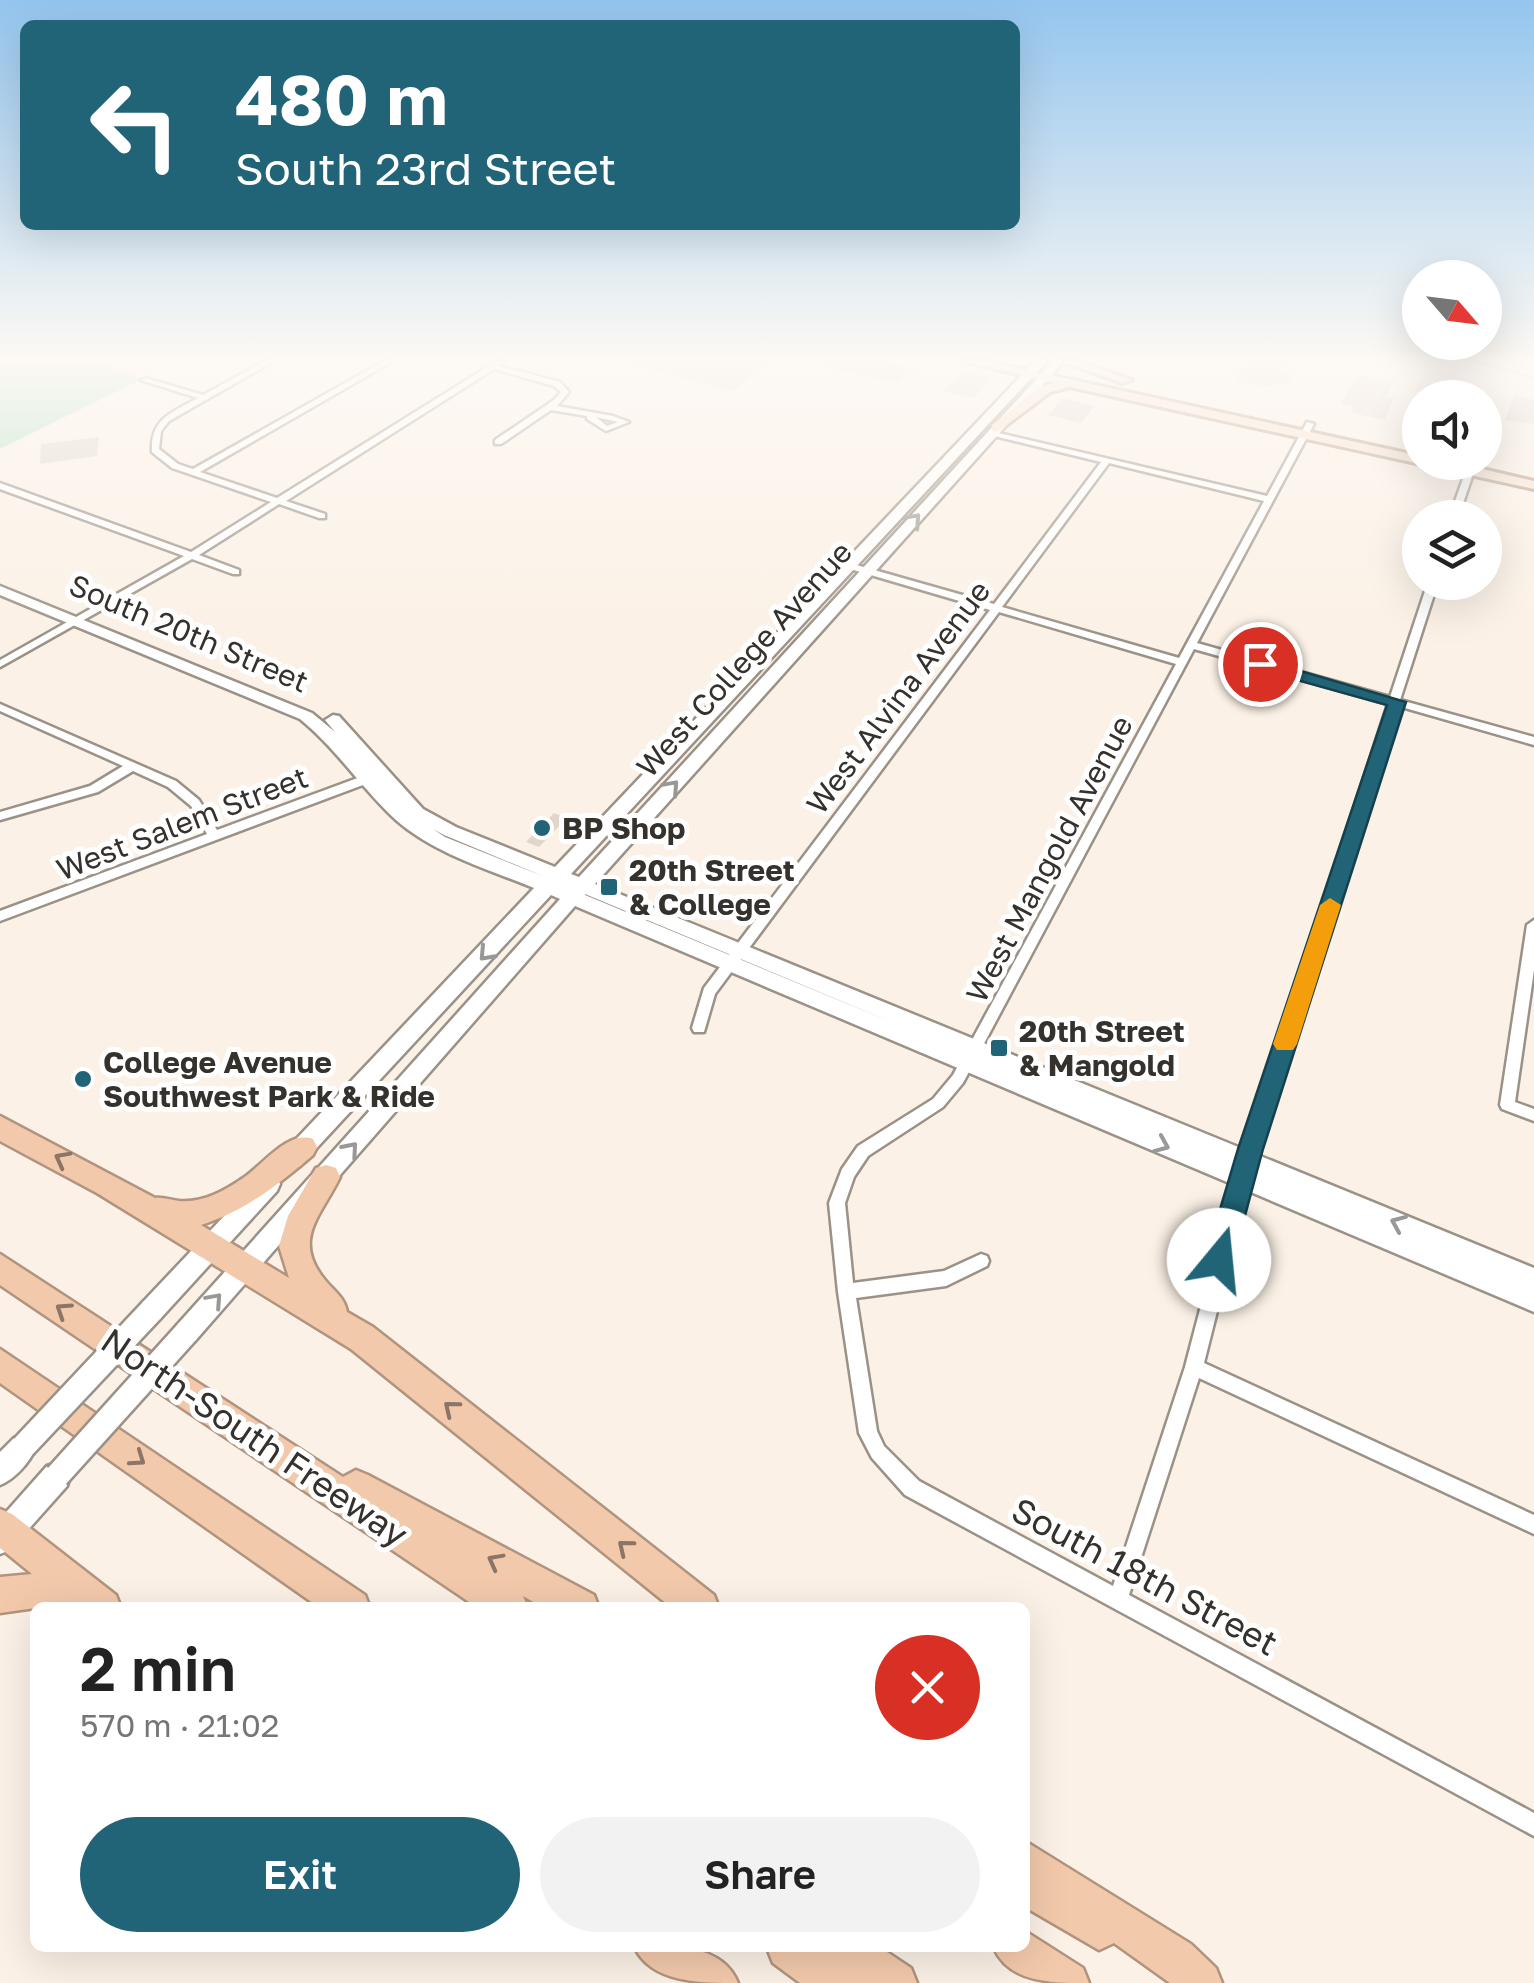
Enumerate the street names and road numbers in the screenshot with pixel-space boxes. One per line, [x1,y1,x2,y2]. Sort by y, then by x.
street label: West College Avenue [629,534,859,784]
street label: South 20th Street [64,566,314,700]
street label: West Alvina Avenue [799,573,997,821]
street label: West Mangold Avenue [958,710,1140,1008]
street label: West Salem Street [51,759,313,887]
street label: North-South Freeway [94,1319,416,1555]
street label: South 18th Street [1005,1488,1285,1664]

